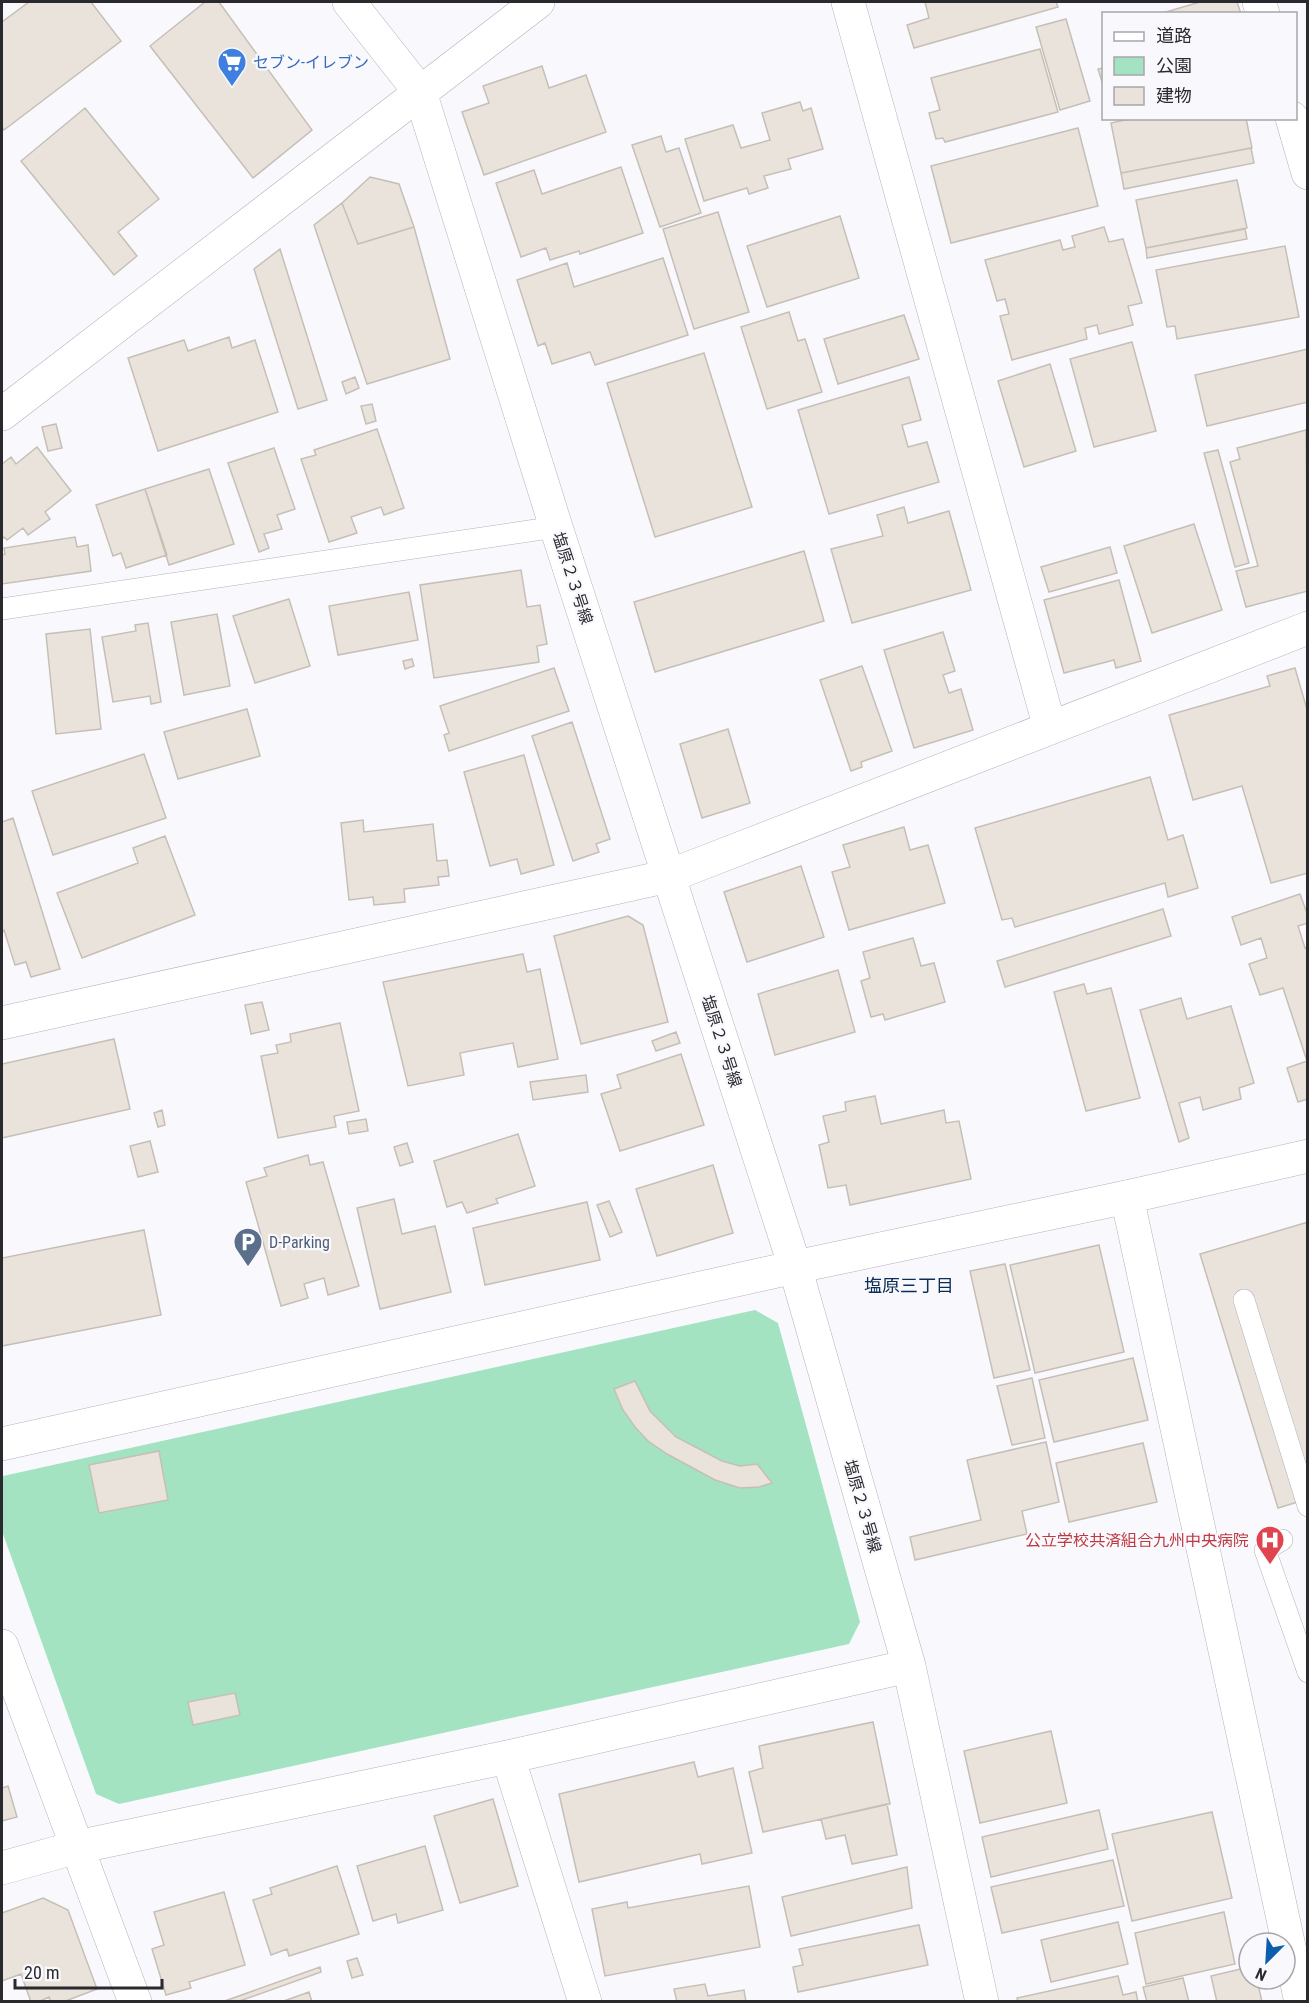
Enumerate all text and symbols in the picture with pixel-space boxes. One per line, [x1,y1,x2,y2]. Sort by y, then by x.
legend [1102,12,1297,120]
text: 道路 [1156,25,1192,46]
supermarket icon: セブン-イレブン [216,46,248,88]
place label: セブン-イレブン [253,53,369,72]
text: 公園 [1156,55,1192,76]
text: 建物 [1156,85,1192,106]
street label: 塩原２３号線 [549,530,596,627]
street label: 塩原２３号線 [698,993,745,1090]
parking icon: D-Parking [232,1226,264,1268]
place label: D-Parking [269,1233,330,1252]
district label: 塩原三丁目 [864,1275,954,1296]
street label: 塩原２３号線 [840,1457,885,1555]
hospital icon: 公立学校共済組合九州中央病院 [1254,1524,1286,1566]
place label: 公立学校共済組合九州中央病院 [1025,1531,1249,1550]
north arrow [1237,1931,1297,1991]
scale bar [15,1952,162,1990]
text: 20 m [24,1962,59,1983]
text: N [1253,1964,1269,1985]

